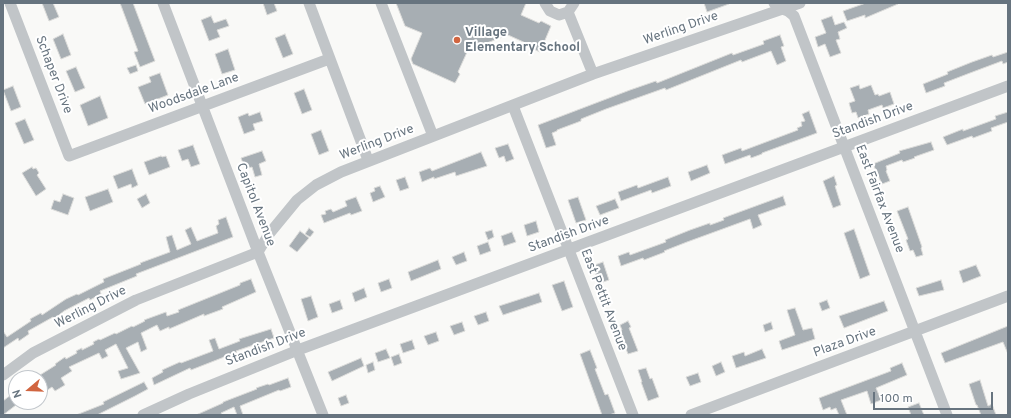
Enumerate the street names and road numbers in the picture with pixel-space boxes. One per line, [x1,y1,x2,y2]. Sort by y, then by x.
street label: Werling Drive [642,9,720,49]
street label: Schaper Drive [31,34,75,116]
street label: Woodsdale Lane [147,70,241,118]
street label: Standish Drive [830,99,916,143]
street label: Werling Drive [338,122,416,164]
street label: East Fairfax Avenue [851,143,907,255]
street label: Capitol Avenue [232,161,278,249]
street label: Standish Drive [526,213,612,257]
street label: East Pettit Avenue [576,247,630,353]
street label: Werling Drive [53,283,129,333]
street label: Plaza Drive [811,324,879,362]
street label: Standish Drive [224,326,308,370]

